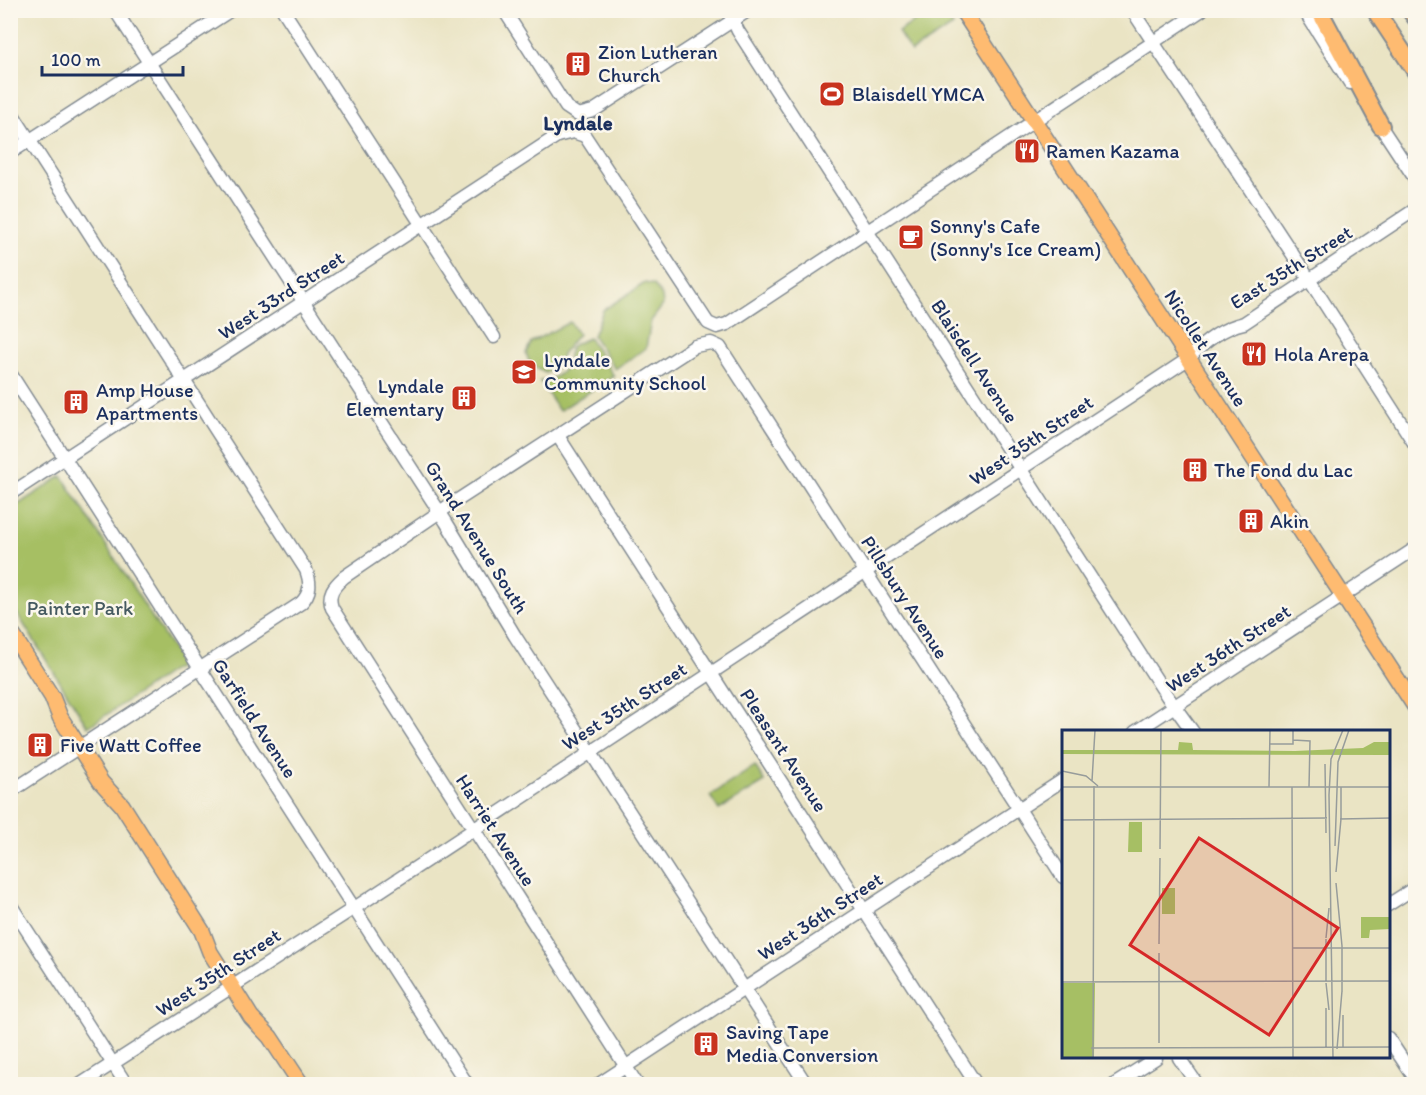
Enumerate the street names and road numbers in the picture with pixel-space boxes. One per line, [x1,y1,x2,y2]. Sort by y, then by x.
street label: East 35th Street [1225,220,1357,314]
street label: West 33rd Street [214,245,348,345]
street label: Nicollet Avenue [1159,285,1253,411]
street label: Blaisdell Avenue [926,295,1024,427]
street label: West 35th Street [964,390,1098,490]
street label: Grand Avenue South [420,456,534,618]
street label: Pillsbury Avenue [856,531,954,663]
street label: West 36th Street [1161,599,1295,697]
street label: Garfield Avenue [207,654,303,782]
street label: West 35th Street [557,657,691,755]
street label: Pleasant Avenue [735,684,833,816]
street label: Harriet Avenue [451,769,541,891]
street label: West 36th Street [753,867,887,965]
street label: West 35th Street [151,923,285,1021]

